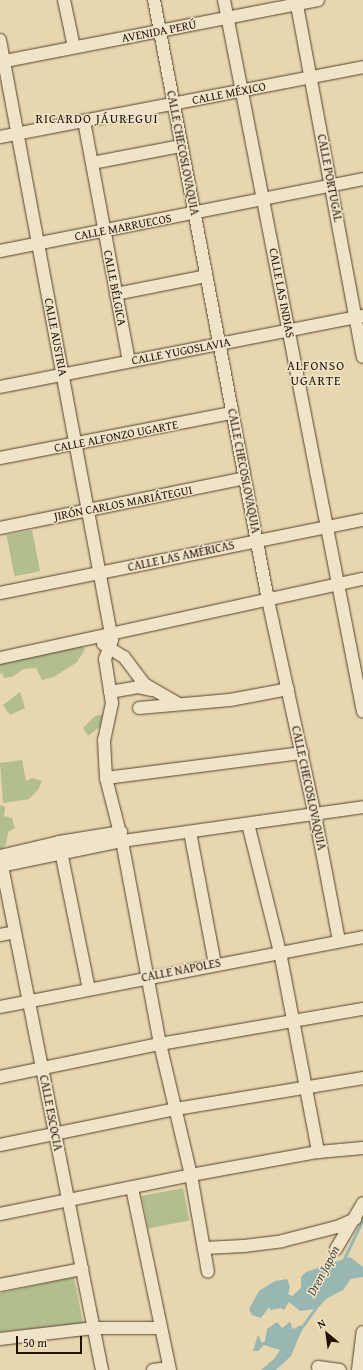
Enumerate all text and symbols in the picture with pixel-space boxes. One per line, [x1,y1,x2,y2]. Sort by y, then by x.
street label: AVENIDA PERÚ [120,17,198,45]
street label: CALLE MÉXICO [191,79,267,107]
street label: CALLE CHECOSLOVAQUIA [164,89,202,217]
district label: RICARDO JÁUREGUI [35,111,159,127]
street label: CALLE PORTUGAL [314,133,346,223]
street label: CALLE MARRUECOS [73,211,173,243]
street label: CALLE LAS INDIAS [266,247,298,339]
street label: CALLE BÉLGICA [101,249,129,327]
street label: CALLE AUSTRIA [41,297,71,377]
street label: CALLE YUGOSLAVIA [130,334,232,368]
district label: ALFONSO UGARTE [287,359,345,390]
street label: CALLE CHECOSLOVAQUIA [225,407,263,535]
street label: CALLE ALFONZO UGARTE [53,417,179,455]
street label: JIRÓN CARLOS MARIÁTEGUI [53,483,193,523]
street label: CALLE LAS AMÉRICAS [126,538,236,574]
street label: CALLE CHECOSLOVAQUIA [289,724,329,852]
street label: CALLE NAPOLES [140,955,222,985]
street label: CALLE ESCOCIA [37,1074,65,1152]
water label: Dren Japón [304,1243,344,1299]
north arrow [307,1314,347,1354]
text: N [314,1315,328,1332]
scale bar [18,1328,84,1354]
text: 50 m [23,1334,47,1351]

